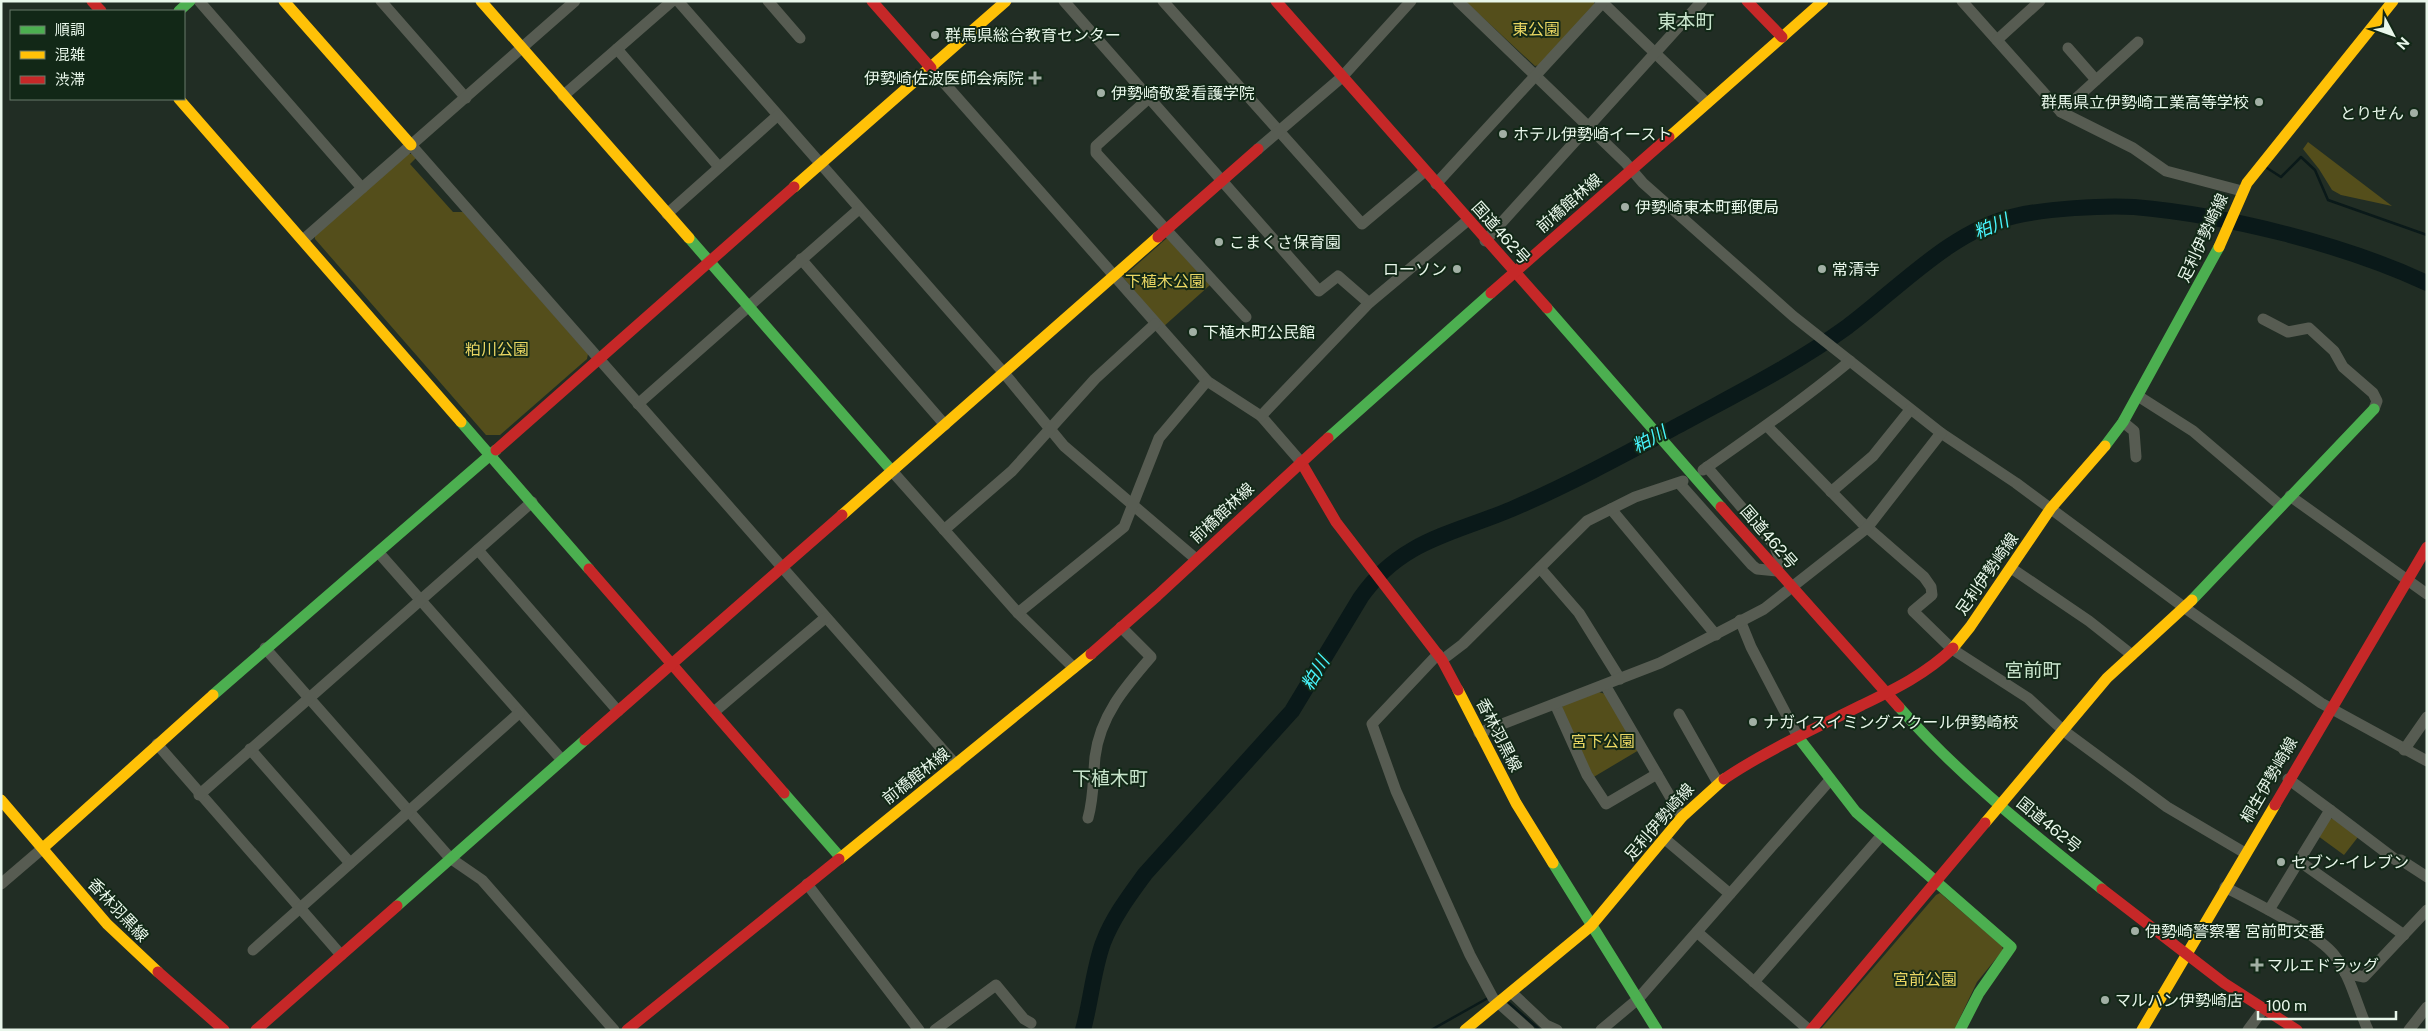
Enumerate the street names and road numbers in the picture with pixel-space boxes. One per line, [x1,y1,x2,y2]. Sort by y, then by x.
street label: 前橋館林線 [1533,170,1605,236]
street label: 足利伊勢崎線 [2174,190,2232,286]
street label: 国道462号 [1468,198,1534,268]
street label: 前橋館林線 [1186,479,1258,547]
street label: 国道462号 [1736,501,1802,573]
street label: 足利伊勢崎線 [1952,529,2022,619]
street label: 香林羽黒線 [1472,695,1526,775]
street label: 桐生伊勢崎線 [2237,734,2301,826]
street label: 前橋館林線 [879,744,953,808]
street label: 足利伊勢崎線 [1620,780,1698,864]
street label: 国道462号 [2013,793,2085,857]
street label: 香林羽黒線 [84,874,152,946]

